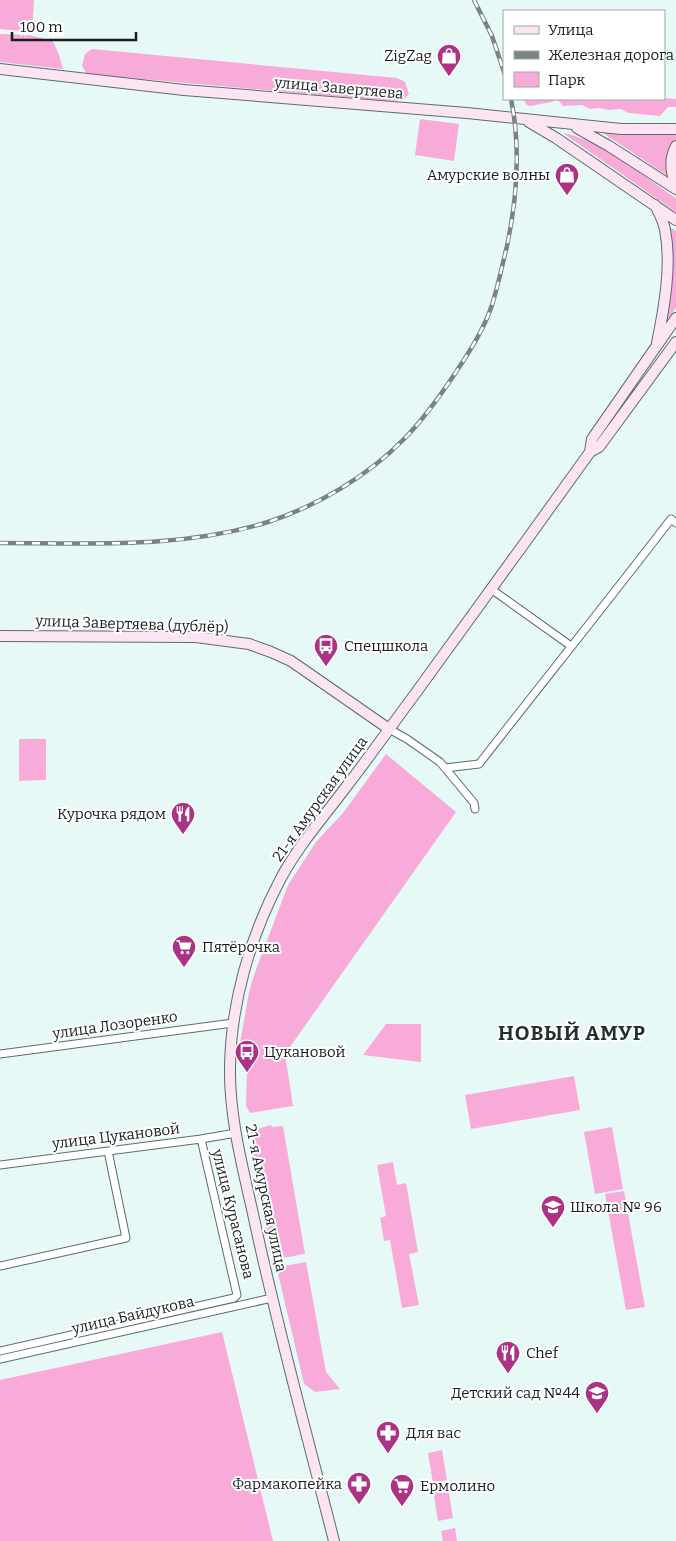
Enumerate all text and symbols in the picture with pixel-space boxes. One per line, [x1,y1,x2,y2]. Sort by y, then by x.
scale bar [12,10,136,42]
legend [503,10,666,100]
text: 100 m [20,18,63,36]
text: Улица [548,21,594,39]
shop icon: ZigZag [436,43,462,77]
text: Железная дорога [548,46,674,64]
place label: ZigZag [384,47,432,65]
text: Парк [548,71,586,89]
street label: улица Завертяева [273,73,404,103]
shop icon: Амурские волны [554,162,580,196]
place label: Амурские волны [427,166,550,184]
street label: улица Завертяева (дублёр) [34,612,229,636]
bus stop icon: Спецшкола [313,633,339,667]
place label: Спецшкола [344,637,428,655]
street label: 21-я Амурская улица [269,733,371,865]
restaurant icon: Курочка рядом [170,801,196,835]
place label: Курочка рядом [57,805,166,823]
supermarket icon: Пятёрочка [171,934,197,968]
place label: Пятёрочка [202,938,280,956]
street label: улица Лозоренко [50,1007,179,1043]
district label: НОВЫЙ АМУР [498,1021,646,1045]
bus stop icon: Цукановой [234,1039,260,1073]
place label: Цукановой [264,1043,346,1061]
street label: улица Цукановой [50,1119,181,1153]
street label: 21-я Амурская улица [242,1123,290,1273]
street label: улица Курасанова [208,1146,258,1281]
school or university icon: Школа № 96 [540,1194,566,1228]
place label: Школа № 96 [570,1198,662,1216]
street label: улица Байдукова [69,1292,196,1338]
restaurant icon: Chef [495,1340,521,1374]
place label: Chef [526,1344,560,1362]
school or university icon: Детский сад №44 [584,1380,610,1414]
place label: Детский сад №44 [451,1384,580,1402]
pharmacy icon: Для вас [375,1420,401,1454]
place label: Для вас [406,1424,462,1442]
pharmacy icon: Фармакопейка [346,1471,372,1505]
supermarket icon: Ермолино [389,1473,415,1507]
place label: Фармакопейка [232,1475,342,1493]
place label: Ермолино [420,1477,495,1495]

